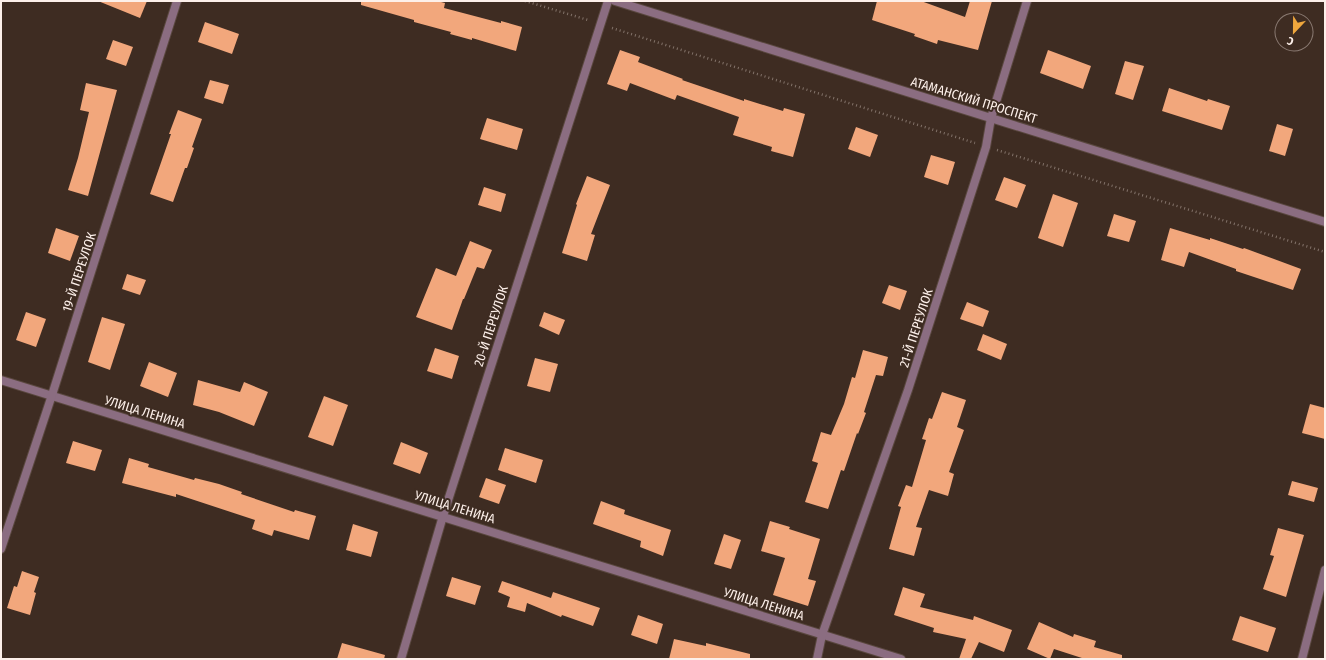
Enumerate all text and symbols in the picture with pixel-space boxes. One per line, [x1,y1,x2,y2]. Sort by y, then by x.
north arrow [1274,12,1314,52]
text: С [1285,34,1296,48]
street label: АТАМАНСКИЙ ПРОСПЕКТ [909,74,1039,126]
street label: 19-Й ПЕРЕУЛОК [59,230,99,314]
street label: 20-Й ПЕРЕУЛОК [471,284,511,368]
street label: 21-Й ПЕРЕУЛОК [896,287,936,369]
street label: УЛИЦА ЛЕНИНА [102,392,187,431]
street label: УЛИЦА ЛЕНИНА [412,487,497,526]
street label: УЛИЦА ЛЕНИНА [721,584,806,623]

